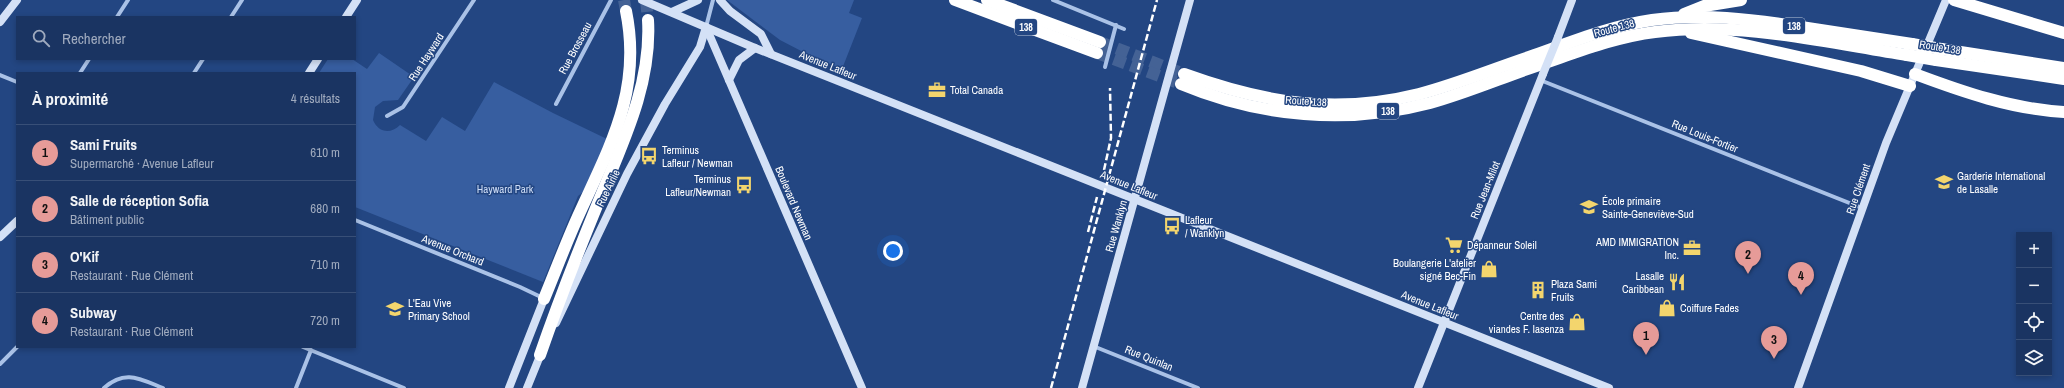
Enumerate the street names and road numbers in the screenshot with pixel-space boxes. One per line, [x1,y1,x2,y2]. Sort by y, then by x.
street label: Route 138 [1592,16,1636,40]
road number: 138 [1783,18,1805,34]
street label: Rue Brosseau [555,19,595,77]
road number: 138 [1015,19,1037,35]
street label: Rue Hayward [405,30,447,84]
street label: Route 138 [1918,37,1962,57]
street label: Avenue Lafleur [796,47,859,83]
street label: Route 138 [1285,93,1327,109]
road number: 138 [1377,103,1399,119]
street label: Rue Louis-Fortier [1670,116,1740,156]
street label: Rue Jean-Milot [1467,159,1503,221]
street label: Rue Clément [1843,161,1873,216]
street label: Boulevard Newman [772,164,816,242]
street label: Rue Airlie [593,167,623,209]
street label: Avenue Lafleur [1097,167,1160,203]
street label: Rue Wanklyn [1102,198,1130,254]
street label: Avenue Orchard [419,231,486,269]
street label: Avenue Lafleur [1398,287,1461,323]
street label: Rue Quinlan [1123,342,1175,374]

